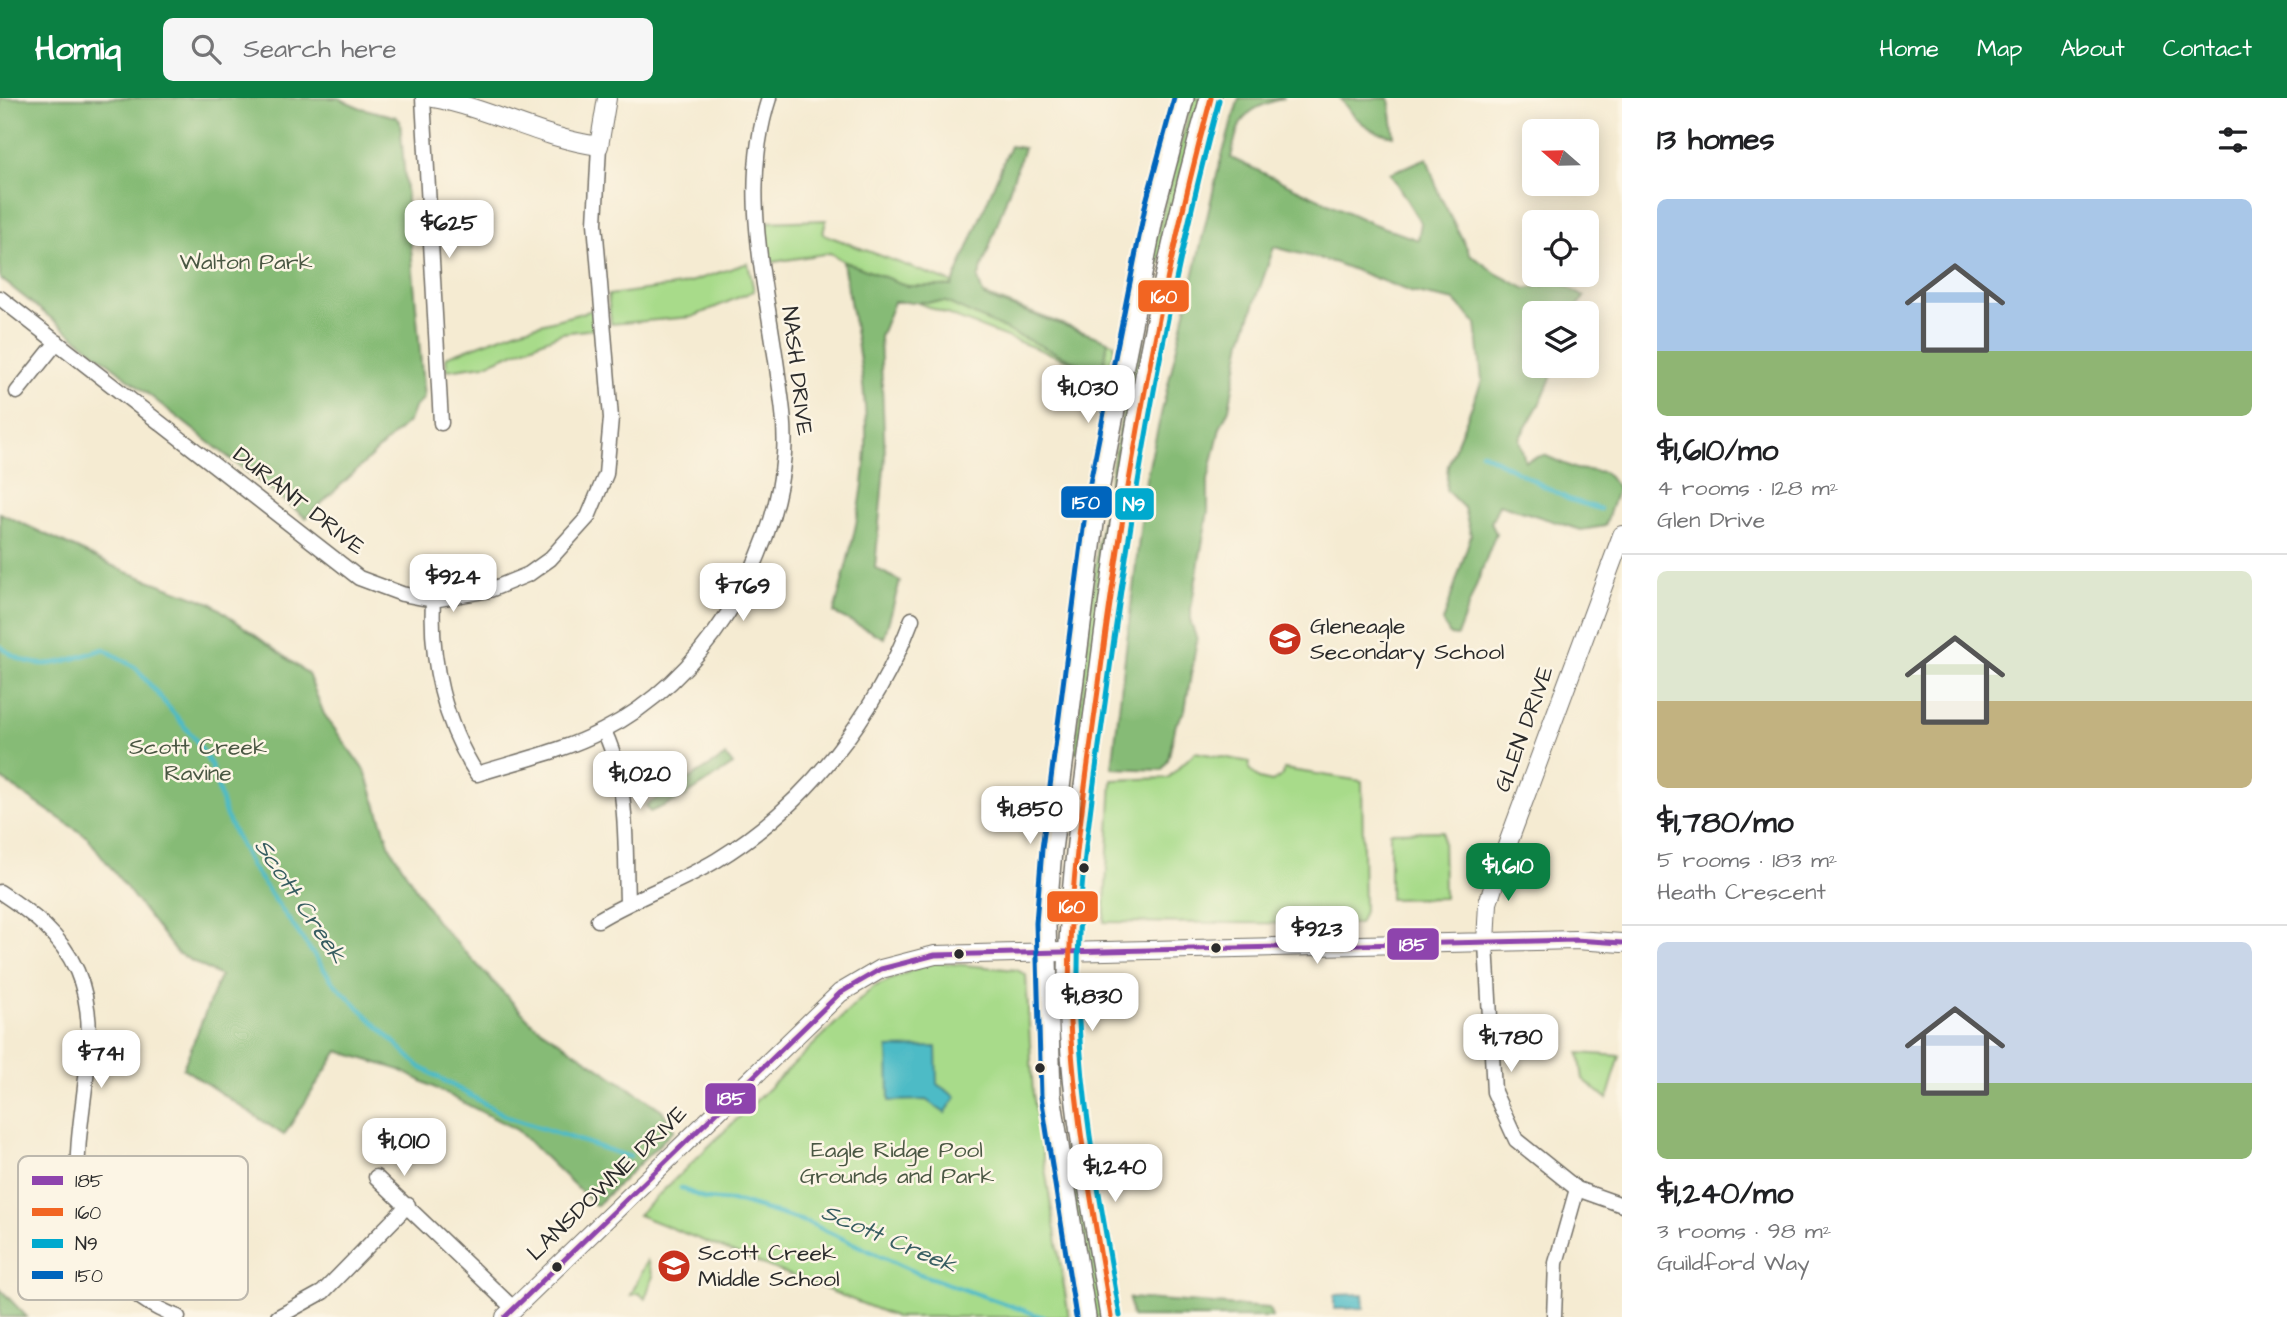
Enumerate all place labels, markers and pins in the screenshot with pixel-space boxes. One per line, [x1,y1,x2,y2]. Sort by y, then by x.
pin: $625 [408,200,490,260]
pin: $1,030 [1031,366,1145,425]
pin: $924 [412,554,494,614]
pin: $769 [702,564,784,623]
place label: Gleneagle Secondary School [1310,610,1504,669]
school or university icon: Gleneagle Secondary School [1266,620,1304,658]
pin: $1,020 [583,752,697,811]
pin: $1,850 [973,786,1087,846]
pin: $1,610 [1451,844,1565,903]
unlabelled marker [1077,861,1091,875]
pin: $923 [1276,906,1358,966]
unlabelled marker [1209,941,1223,955]
unlabelled marker [952,947,966,961]
pin: $1,830 [1035,974,1149,1033]
pin: $1,780 [1454,1014,1568,1074]
pin: $741 [60,1030,142,1090]
unlabelled marker [1033,1061,1047,1075]
pin: $1,010 [347,1118,461,1178]
pin: $1,240 [1058,1144,1172,1204]
place label: Scott Creek Middle School [698,1237,840,1295]
school or university icon: Scott Creek Middle School [655,1247,693,1285]
unlabelled marker [550,1260,564,1274]

